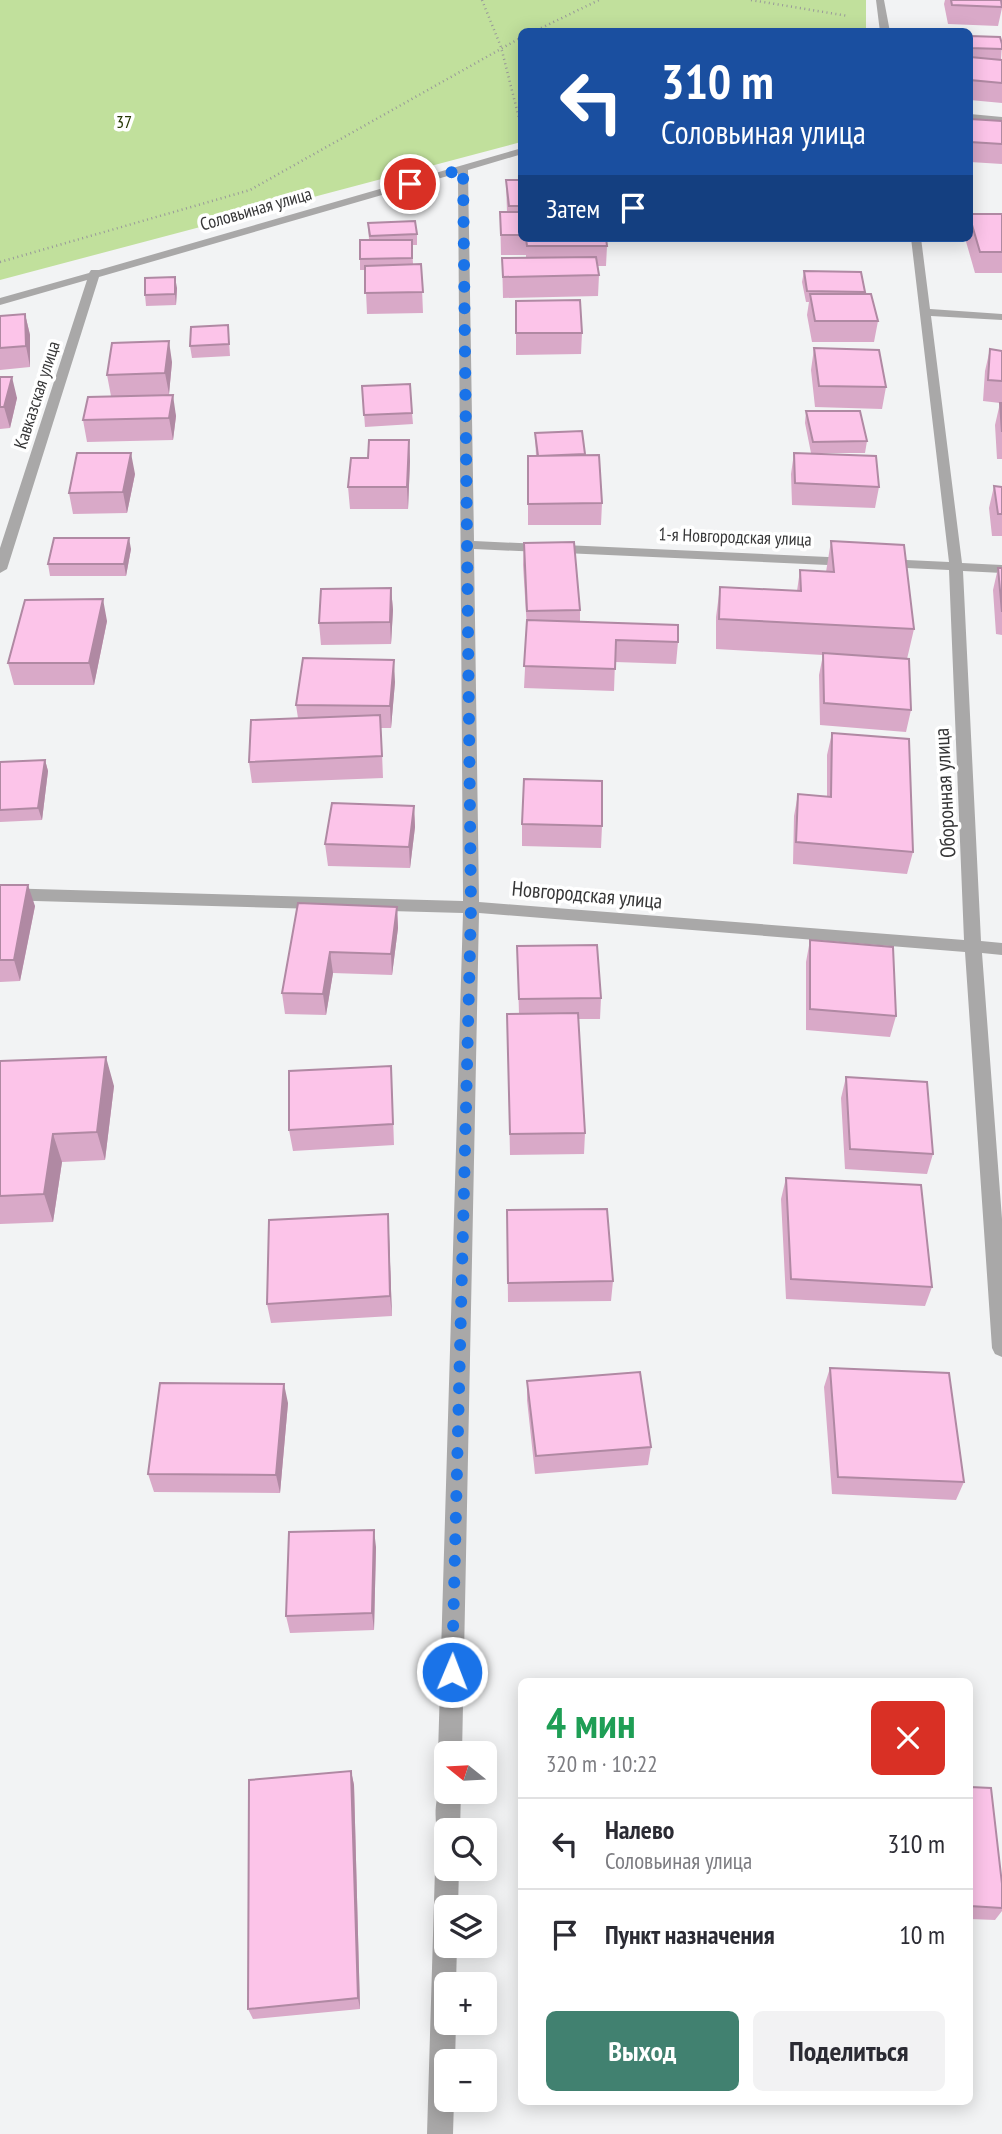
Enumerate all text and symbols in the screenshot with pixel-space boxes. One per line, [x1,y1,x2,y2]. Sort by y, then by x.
text: 310 m [661,49,774,113]
icon: left [546,56,637,147]
park label: 37 [116,110,132,133]
text: Соловьиная улица [661,111,866,153]
pin [380,154,440,214]
icon: arrive [391,165,429,203]
street label: Соловьиная улица [197,182,314,235]
icon: arrive [614,189,652,227]
text: Затем [546,192,600,225]
street label: Кавказская улица [8,338,65,452]
street label: 1-я Новгородская улица [658,522,812,551]
street label: Оборонная улица [928,727,961,859]
street label: Новгородская улица [511,874,663,915]
position arrow [415,1635,489,1709]
text: 4 мин [546,1695,636,1750]
button: close [871,1701,945,1775]
north arrow [434,1741,497,1804]
map controls [434,1741,497,2112]
text: 320 m · 10:22 [546,1749,658,1778]
text: Налево [605,1813,674,1846]
button: search [434,1818,497,1881]
icon: left [546,1825,584,1863]
text: 310 m [887,1827,945,1860]
text: Соловьиная улица [605,1846,752,1875]
button: layers [434,1895,497,1958]
icon: arrive [546,1916,584,1954]
text: Пункт назначения [605,1918,775,1951]
text: 10 m [899,1918,945,1951]
button: + [434,1972,497,2035]
button: Выход [546,2011,739,2091]
button: Поделиться [753,2011,945,2091]
button: − [434,2049,497,2112]

